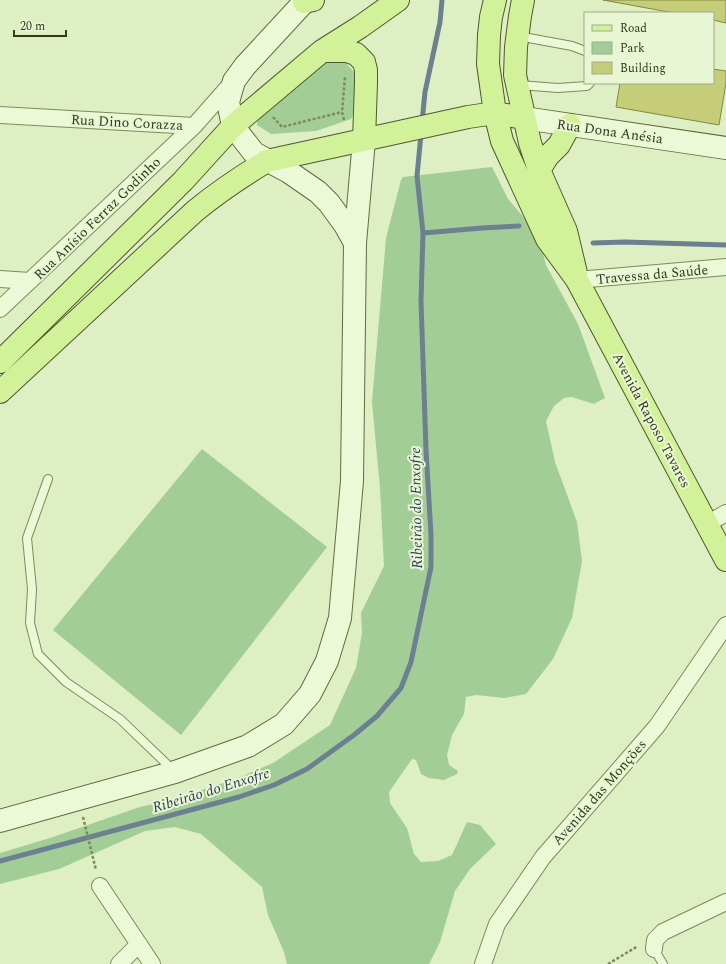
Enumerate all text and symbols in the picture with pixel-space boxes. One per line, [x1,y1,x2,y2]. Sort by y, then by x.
scale bar [14,12,66,38]
legend [584,12,714,84]
text: 20 m [20,17,45,36]
text: Road [620,19,647,38]
text: Park [620,39,645,58]
text: Building [620,59,666,78]
street label: Rua Dino Corazza [70,109,184,136]
street label: Rua Dona Anésia [555,114,665,149]
street label: Rua Anísio Ferraz Godinho [29,152,166,285]
street label: Travessa da Saúde [595,259,709,290]
street label: Avenida Raposo Tavares [607,349,696,492]
water label: Ribeirão do Enxofre [404,447,429,569]
street label: Avenida das Monções [547,735,651,850]
water label: Ribeirão do Enxofre [150,762,273,819]

